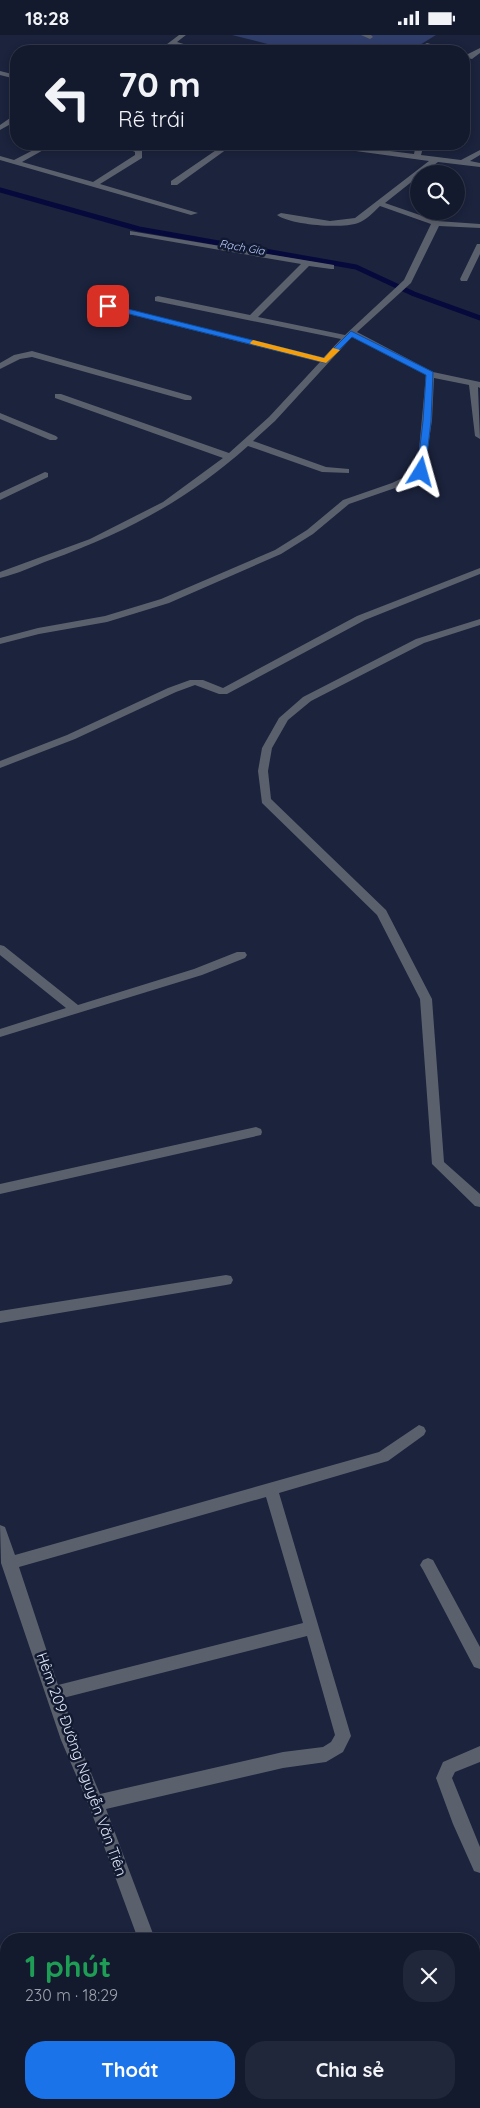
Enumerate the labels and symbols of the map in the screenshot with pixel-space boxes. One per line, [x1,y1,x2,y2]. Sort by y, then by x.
water label: Rạch Gia [218,236,267,258]
pin [87,285,129,327]
position arrow [394,445,446,497]
street label: Hẻm 209 Đường Nguyễn Văn Tiên [33,1650,131,1878]

